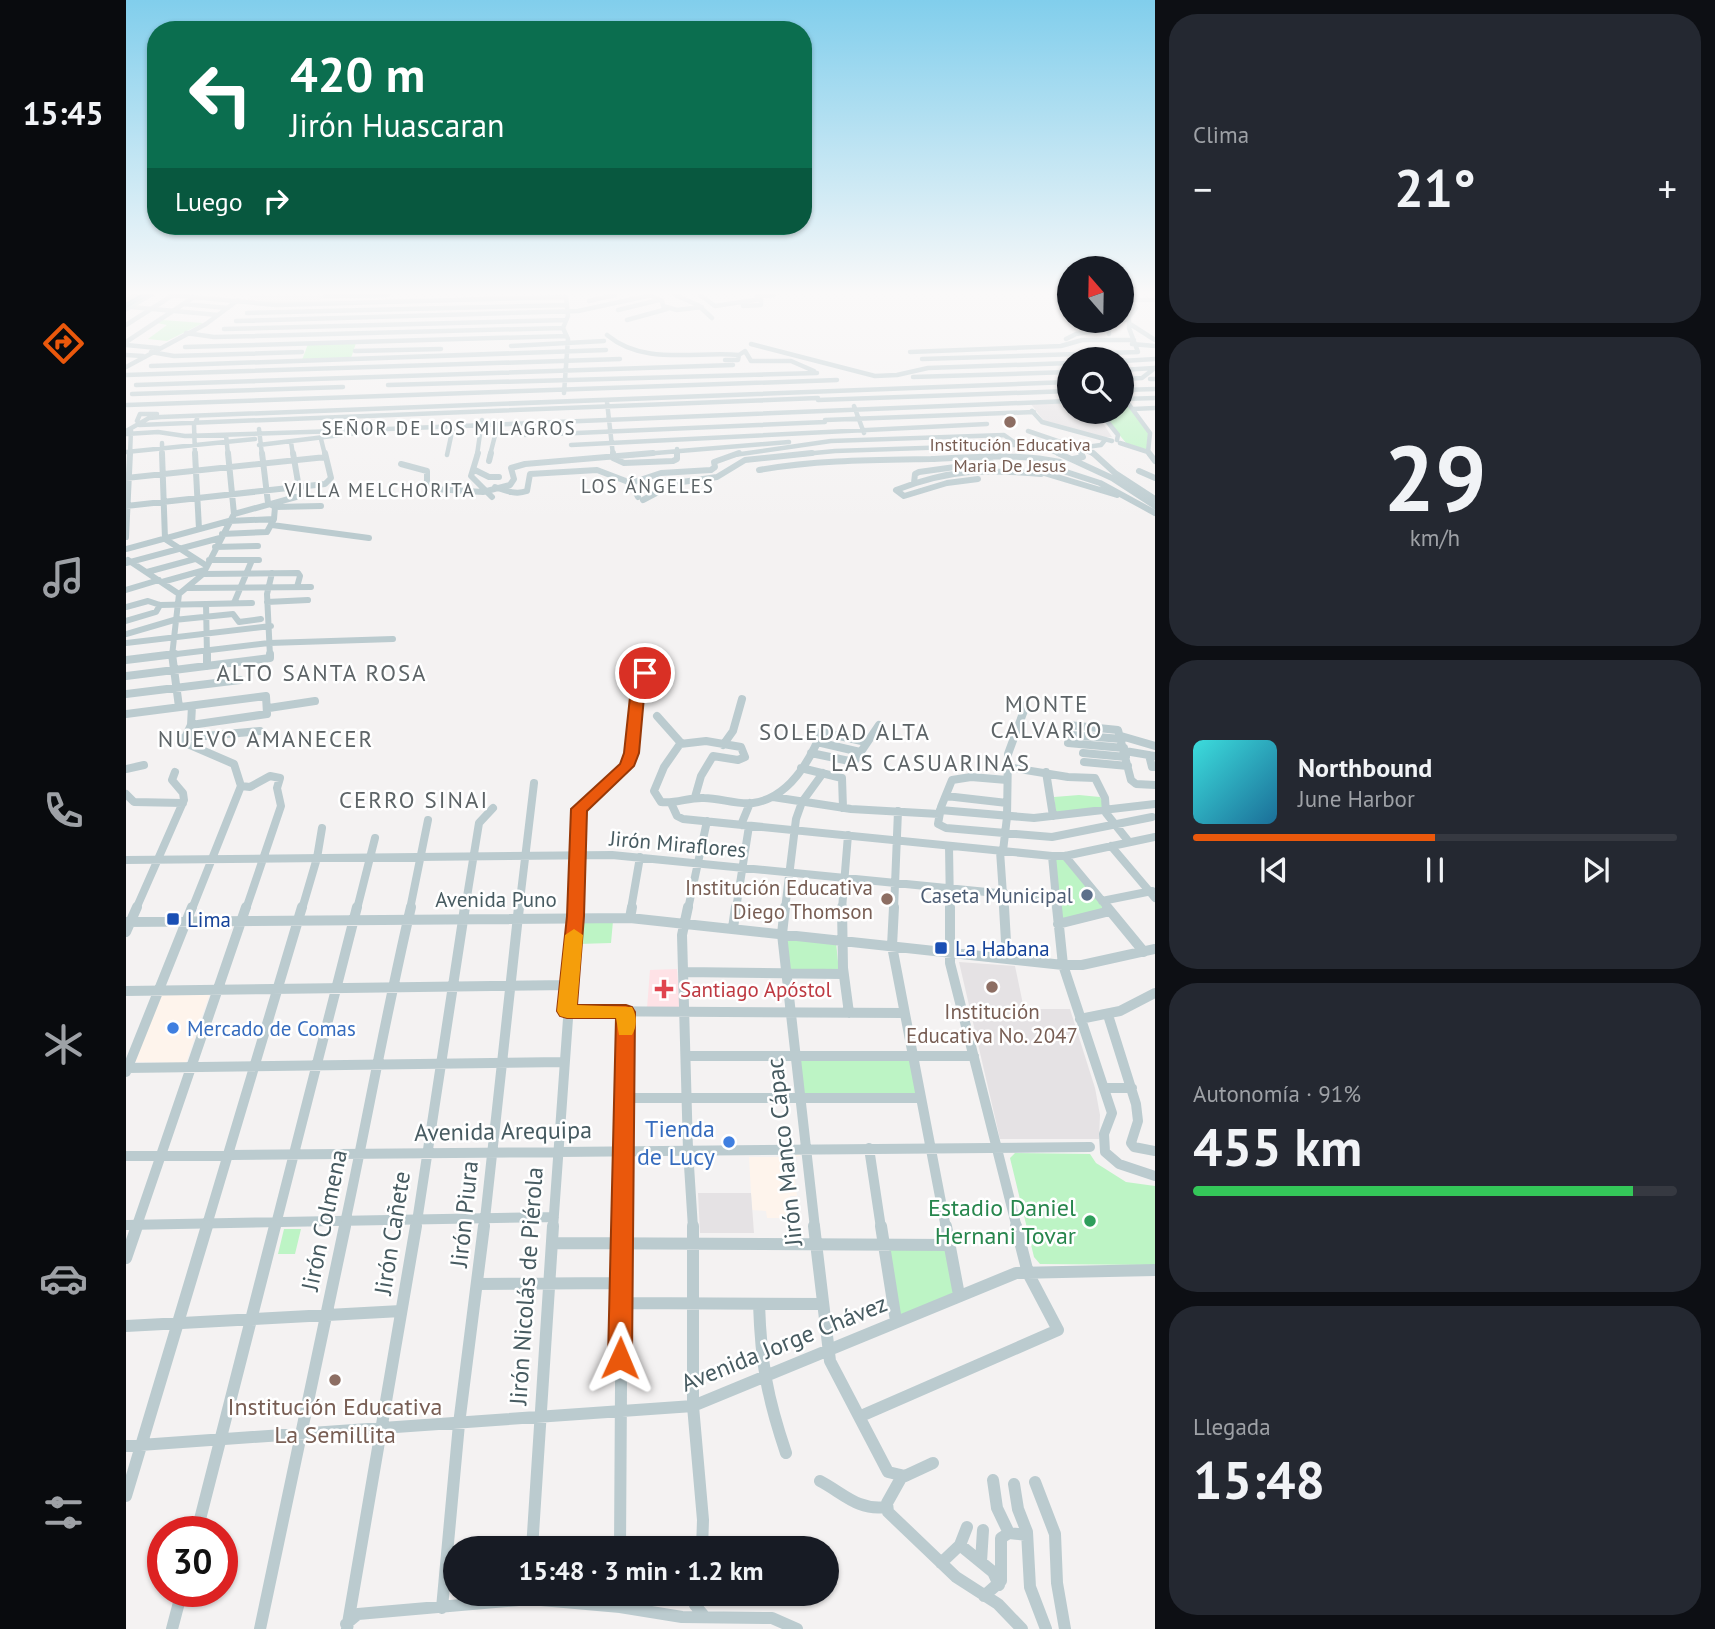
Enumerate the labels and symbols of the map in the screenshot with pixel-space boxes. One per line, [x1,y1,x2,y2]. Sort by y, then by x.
north arrow [1057,256,1134,332]
marker: Institución Educativa Maria De Jesus [1002,414,1018,430]
district label: SEÑOR DE LOS MILAGROS [321,416,577,440]
place label: Institución Educativa Maria De Jesus [929,433,1091,477]
district label: LOS ÁNGELES [581,474,715,498]
district label: VILLA MELCHORITA [283,478,476,502]
pin [615,643,675,703]
district label: ALTO SANTA ROSA [216,658,428,687]
district label: MONTE CALVARIO [990,689,1104,744]
district label: SOLEDAD ALTA [759,717,931,746]
district label: NUEVO AMANECER [158,724,374,753]
district label: LAS CASUARINAS [831,748,1031,777]
district label: CERRO SINAI [339,785,489,814]
street label: Jirón Miraflores [608,824,748,863]
place label: Institución Educativa Diego Thomson [685,874,873,925]
place label: Caseta Municipal [920,882,1073,909]
street label: Avenida Puno [435,886,557,913]
marker: Caseta Municipal [1079,887,1095,903]
marker: Institución Educativa Diego Thomson [879,891,895,907]
place label: Lima [187,906,231,933]
marker: Lima [165,911,181,927]
place label: La Habana [955,935,1050,962]
marker: La Habana [933,940,949,956]
place label: Santiago Apóstol [680,976,832,1003]
marker: Santiago Apóstol [654,979,674,999]
marker: Institución Educativa No. 2047 [984,979,1000,995]
place label: Institución Educativa No. 2047 [906,998,1078,1049]
place label: Mercado de Comas [187,1015,356,1042]
marker: Mercado de Comas [165,1020,181,1036]
street label: Jirón Manco Cápac [759,1056,809,1249]
place label: Tienda de Lucy [637,1113,715,1172]
street label: Avenida Arequipa [414,1114,592,1148]
marker: Tienda de Lucy [721,1134,737,1150]
street label: Jirón Colmena [294,1147,354,1294]
street label: Jirón Piura [443,1159,485,1270]
street label: Jirón Nicolás de Piérola [502,1166,550,1407]
street label: Jirón Cañete [367,1169,417,1298]
place label: Estadio Daniel Hernani Tovar [928,1192,1076,1251]
marker: Estadio Daniel Hernani Tovar [1082,1213,1098,1229]
street label: Avenida Jorge Chávez [676,1287,892,1399]
position arrow [583,1321,657,1395]
marker: Institución Educativa La Semillita [327,1372,343,1388]
place label: Institución Educativa La Semillita [228,1391,443,1450]
speed limit sign: 30 [147,1516,238,1607]

